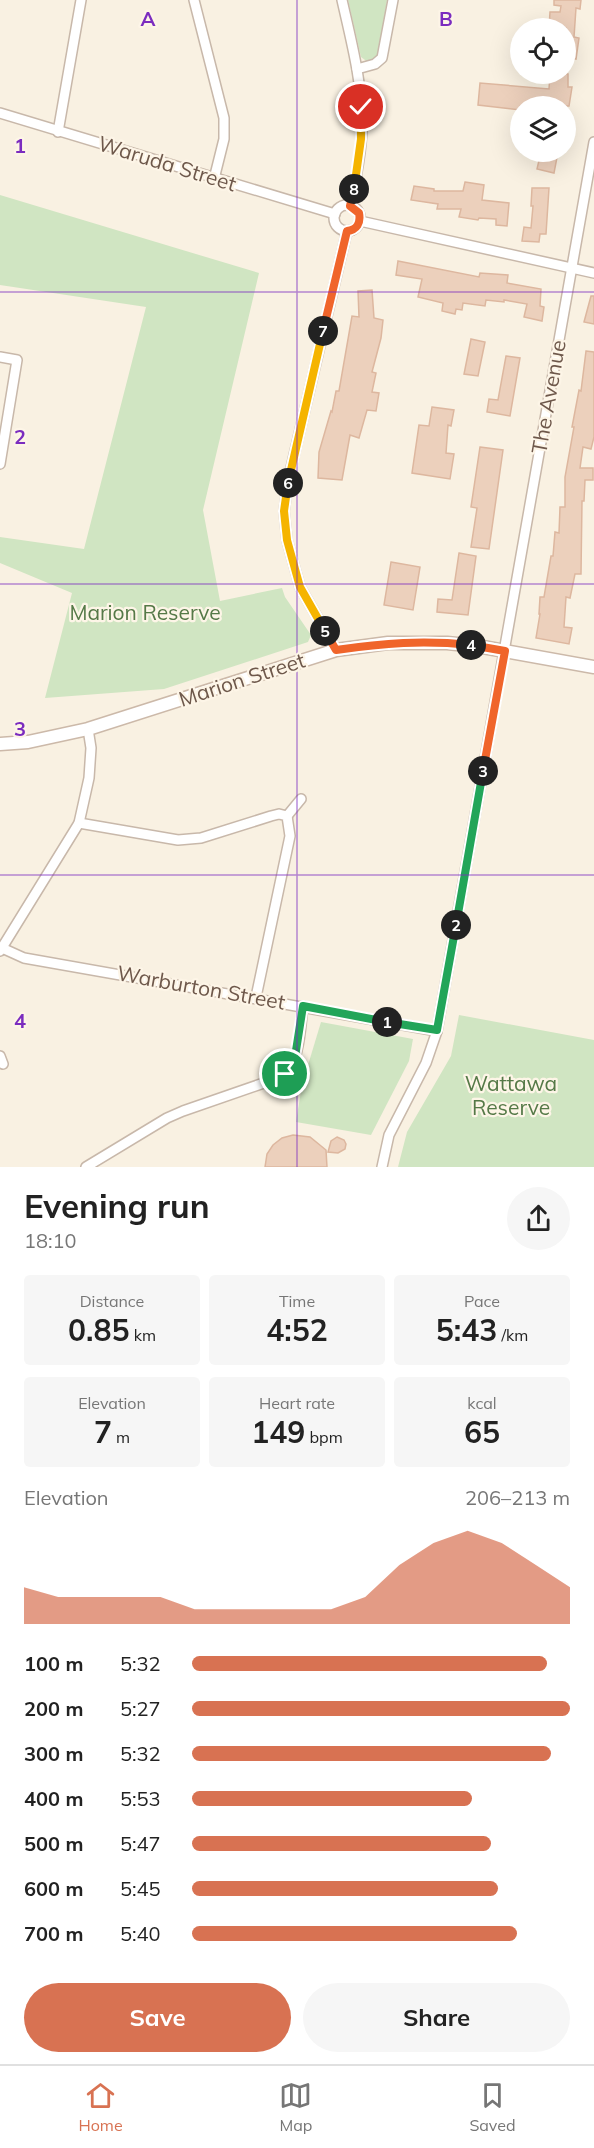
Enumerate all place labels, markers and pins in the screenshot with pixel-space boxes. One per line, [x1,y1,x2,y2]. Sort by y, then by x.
pin [335,81,386,132]
pin: 8 [339,174,369,204]
pin: 7 [308,316,338,346]
pin: 6 [273,468,303,498]
pin: 5 [310,616,340,646]
pin: 4 [456,630,486,660]
pin: 3 [468,756,498,786]
pin: 2 [441,910,471,940]
pin: 1 [372,1007,402,1037]
pin [259,1048,310,1099]

